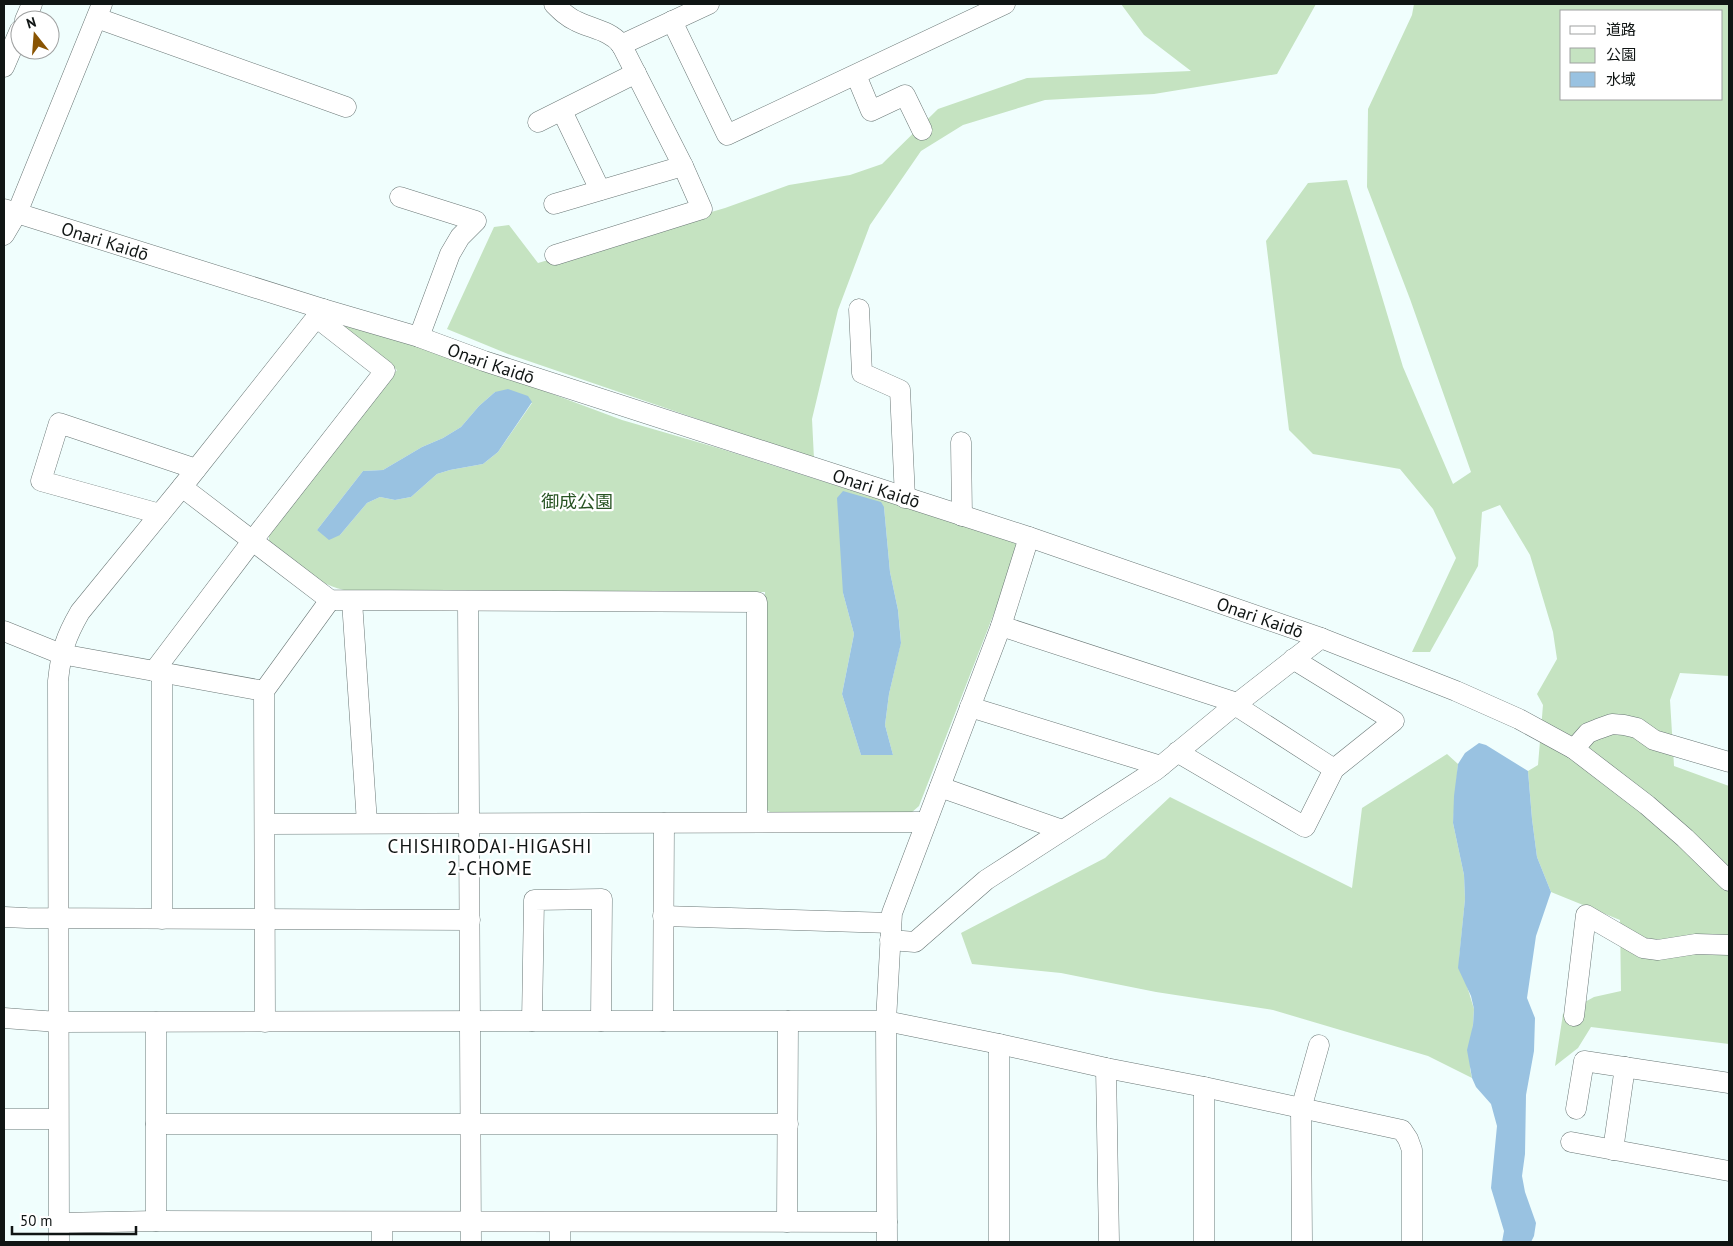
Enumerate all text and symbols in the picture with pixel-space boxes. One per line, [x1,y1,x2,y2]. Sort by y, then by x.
north arrow [10,10,60,60]
legend [1560,10,1723,100]
text: N [24,13,38,33]
text: 道路 [1606,20,1636,39]
text: 公園 [1606,45,1636,64]
text: 水域 [1606,70,1636,89]
street label: Onari Kaidō [59,216,152,265]
street label: Onari Kaidō [445,337,538,388]
street label: Onari Kaidō [830,463,923,513]
park label: 御成公園 [541,490,613,513]
street label: Onari Kaidō [1214,591,1307,643]
district label: CHISHIRODAI-HIGASHI 2-CHOME [388,834,592,880]
scale bar [12,1204,136,1236]
text: 50 m [20,1211,53,1230]

